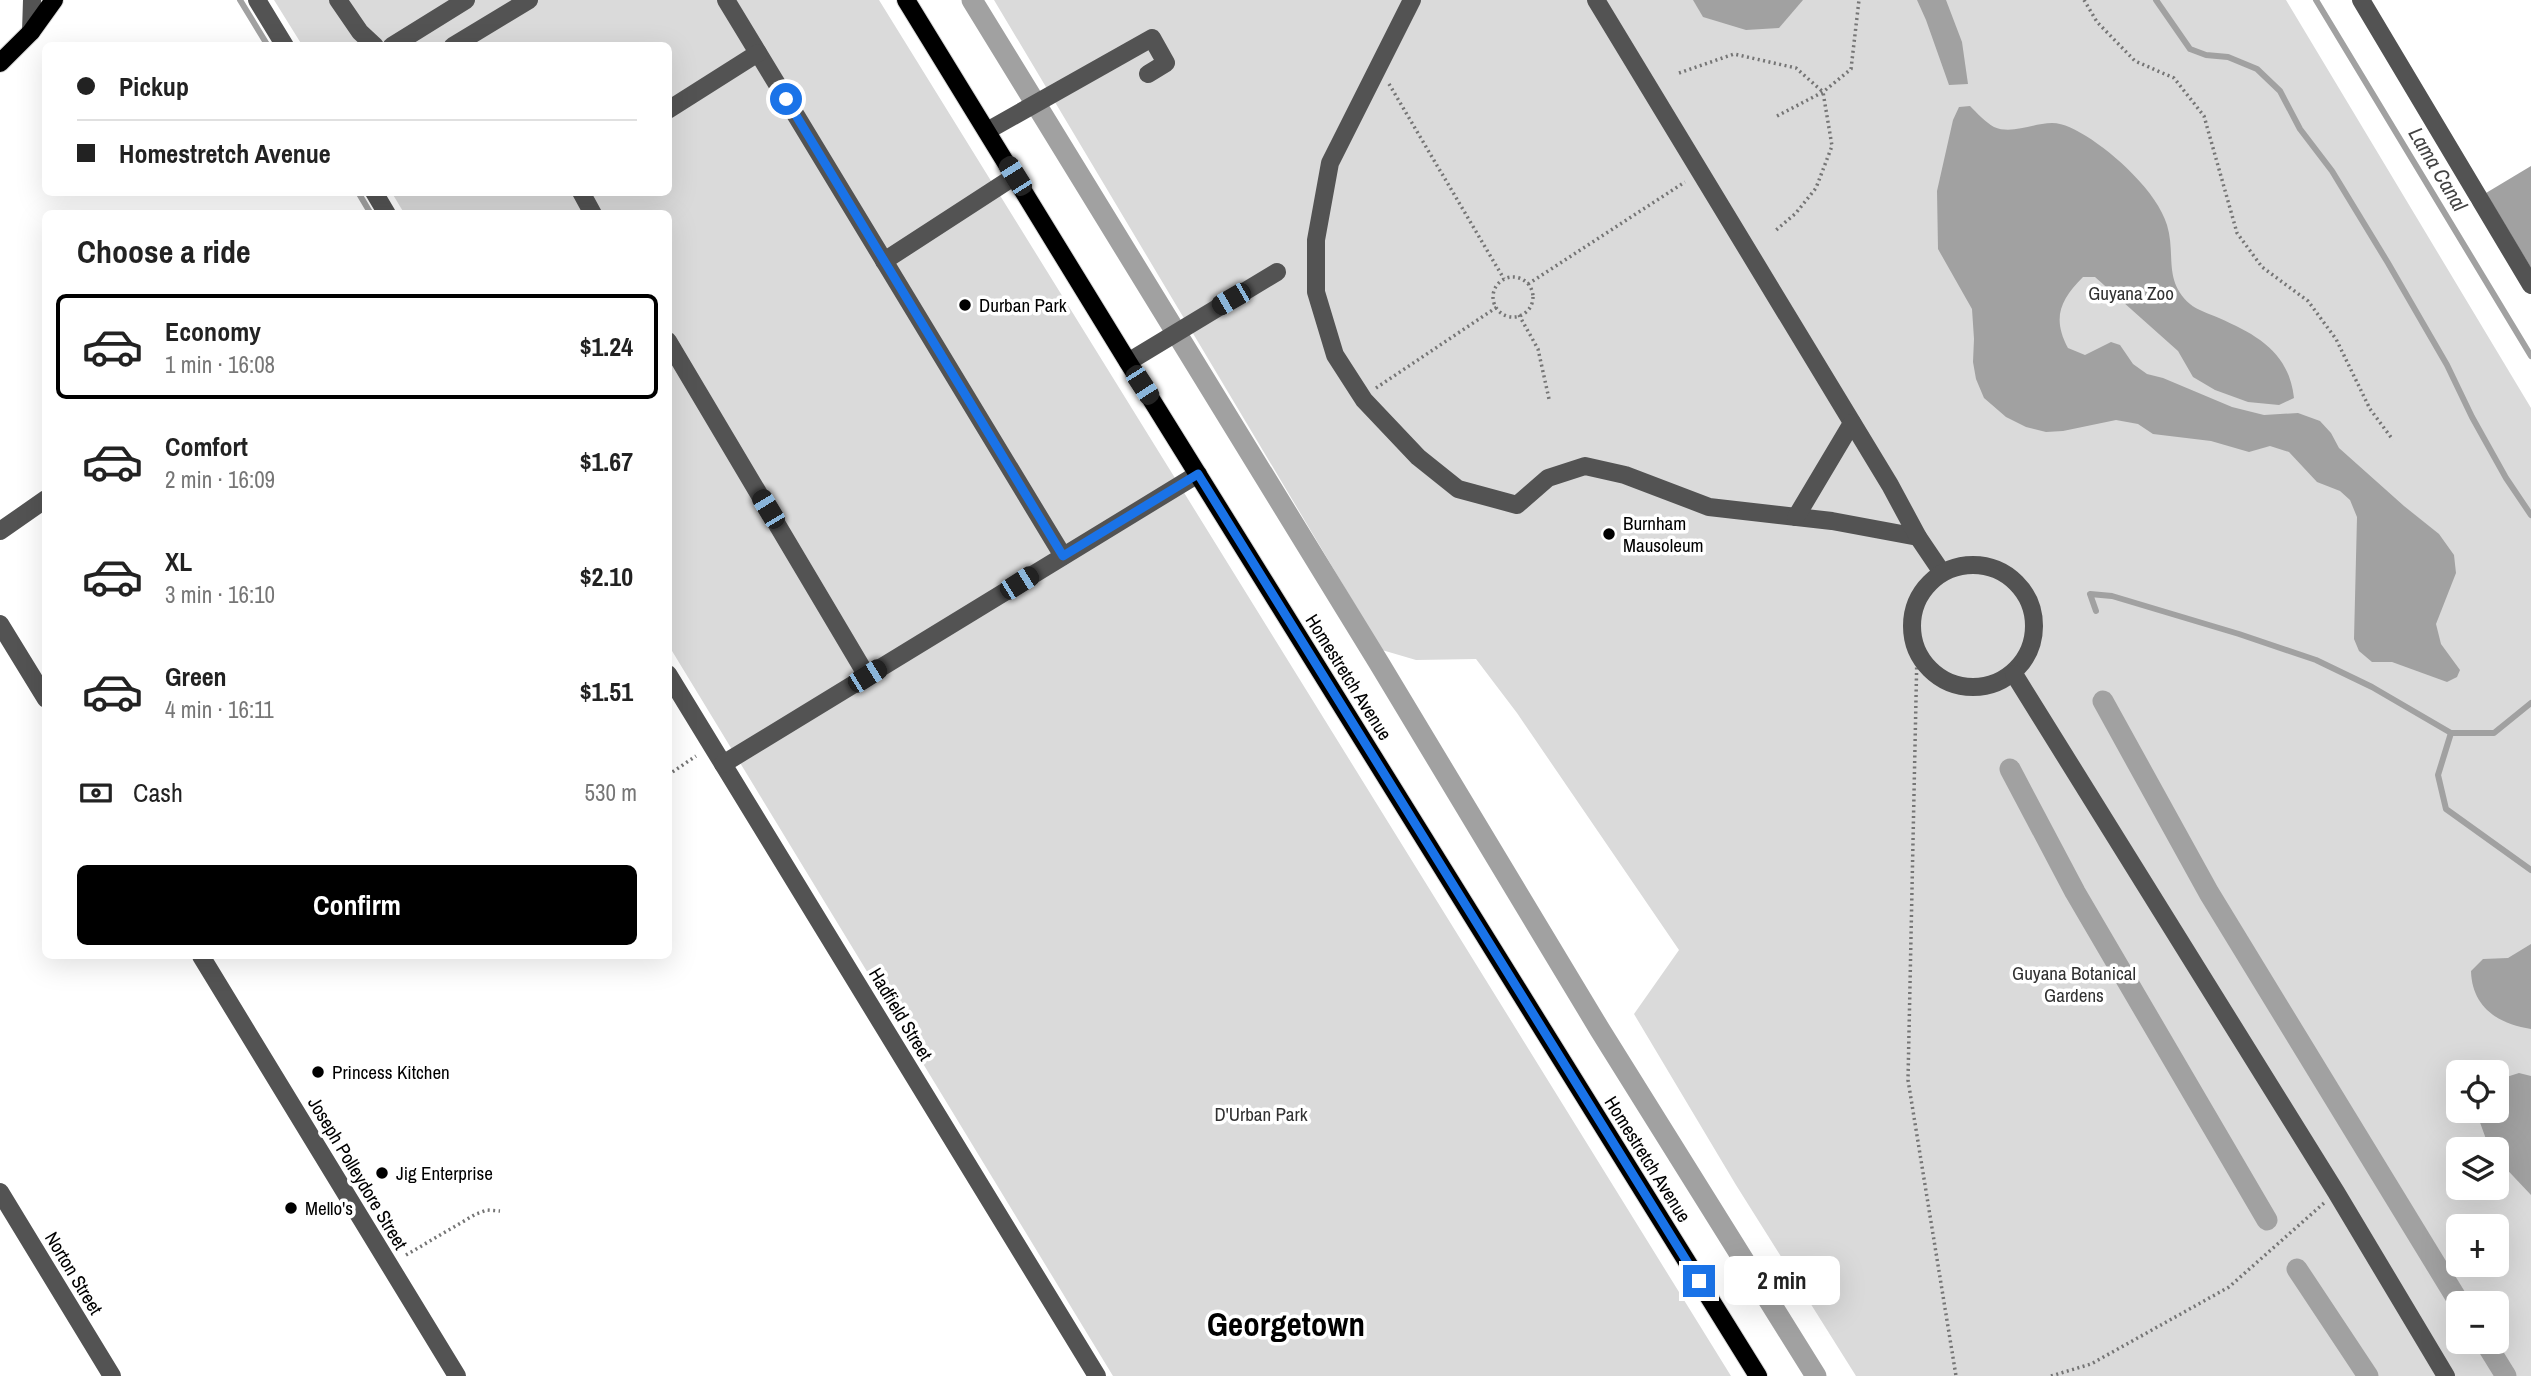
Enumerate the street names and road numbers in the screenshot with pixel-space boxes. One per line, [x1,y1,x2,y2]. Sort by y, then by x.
street label: Homestretch Avenue [1300,609,1398,745]
street label: Hadfield Street [863,963,939,1066]
street label: Homestretch Avenue [1599,1091,1697,1227]
street label: Joseph Polleydore Street [302,1092,414,1255]
street label: Norton Street [39,1227,109,1320]

